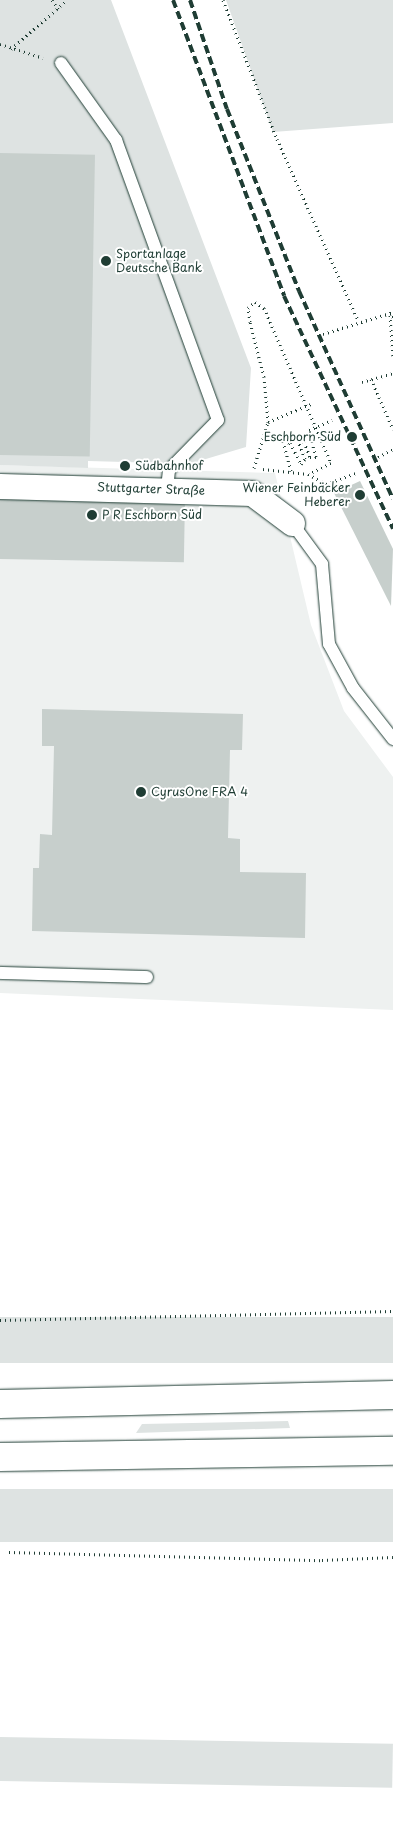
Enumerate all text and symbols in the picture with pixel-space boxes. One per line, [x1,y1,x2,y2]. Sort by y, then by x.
place label: Sportanlage Deutsche Bank [116,247,202,275]
marker: Sportanlage Deutsche Bank [100,255,112,267]
place label: Eschborn Süd [264,430,341,444]
marker: Eschborn Süd [345,430,359,444]
place label: Südbahnhof [135,459,203,473]
marker: Südbahnhof [119,460,131,472]
street label: Stuttgarter Straße [96,480,206,498]
place label: Wiener Feinbäcker Heberer [241,481,350,509]
marker: Wiener Feinbäcker Heberer [354,489,366,501]
place label: P R Eschborn Süd [102,508,203,522]
marker: P R Eschborn Süd [86,509,98,521]
place label: CyrusOne FRA 4 [151,785,249,799]
marker: CyrusOne FRA 4 [135,786,147,798]

